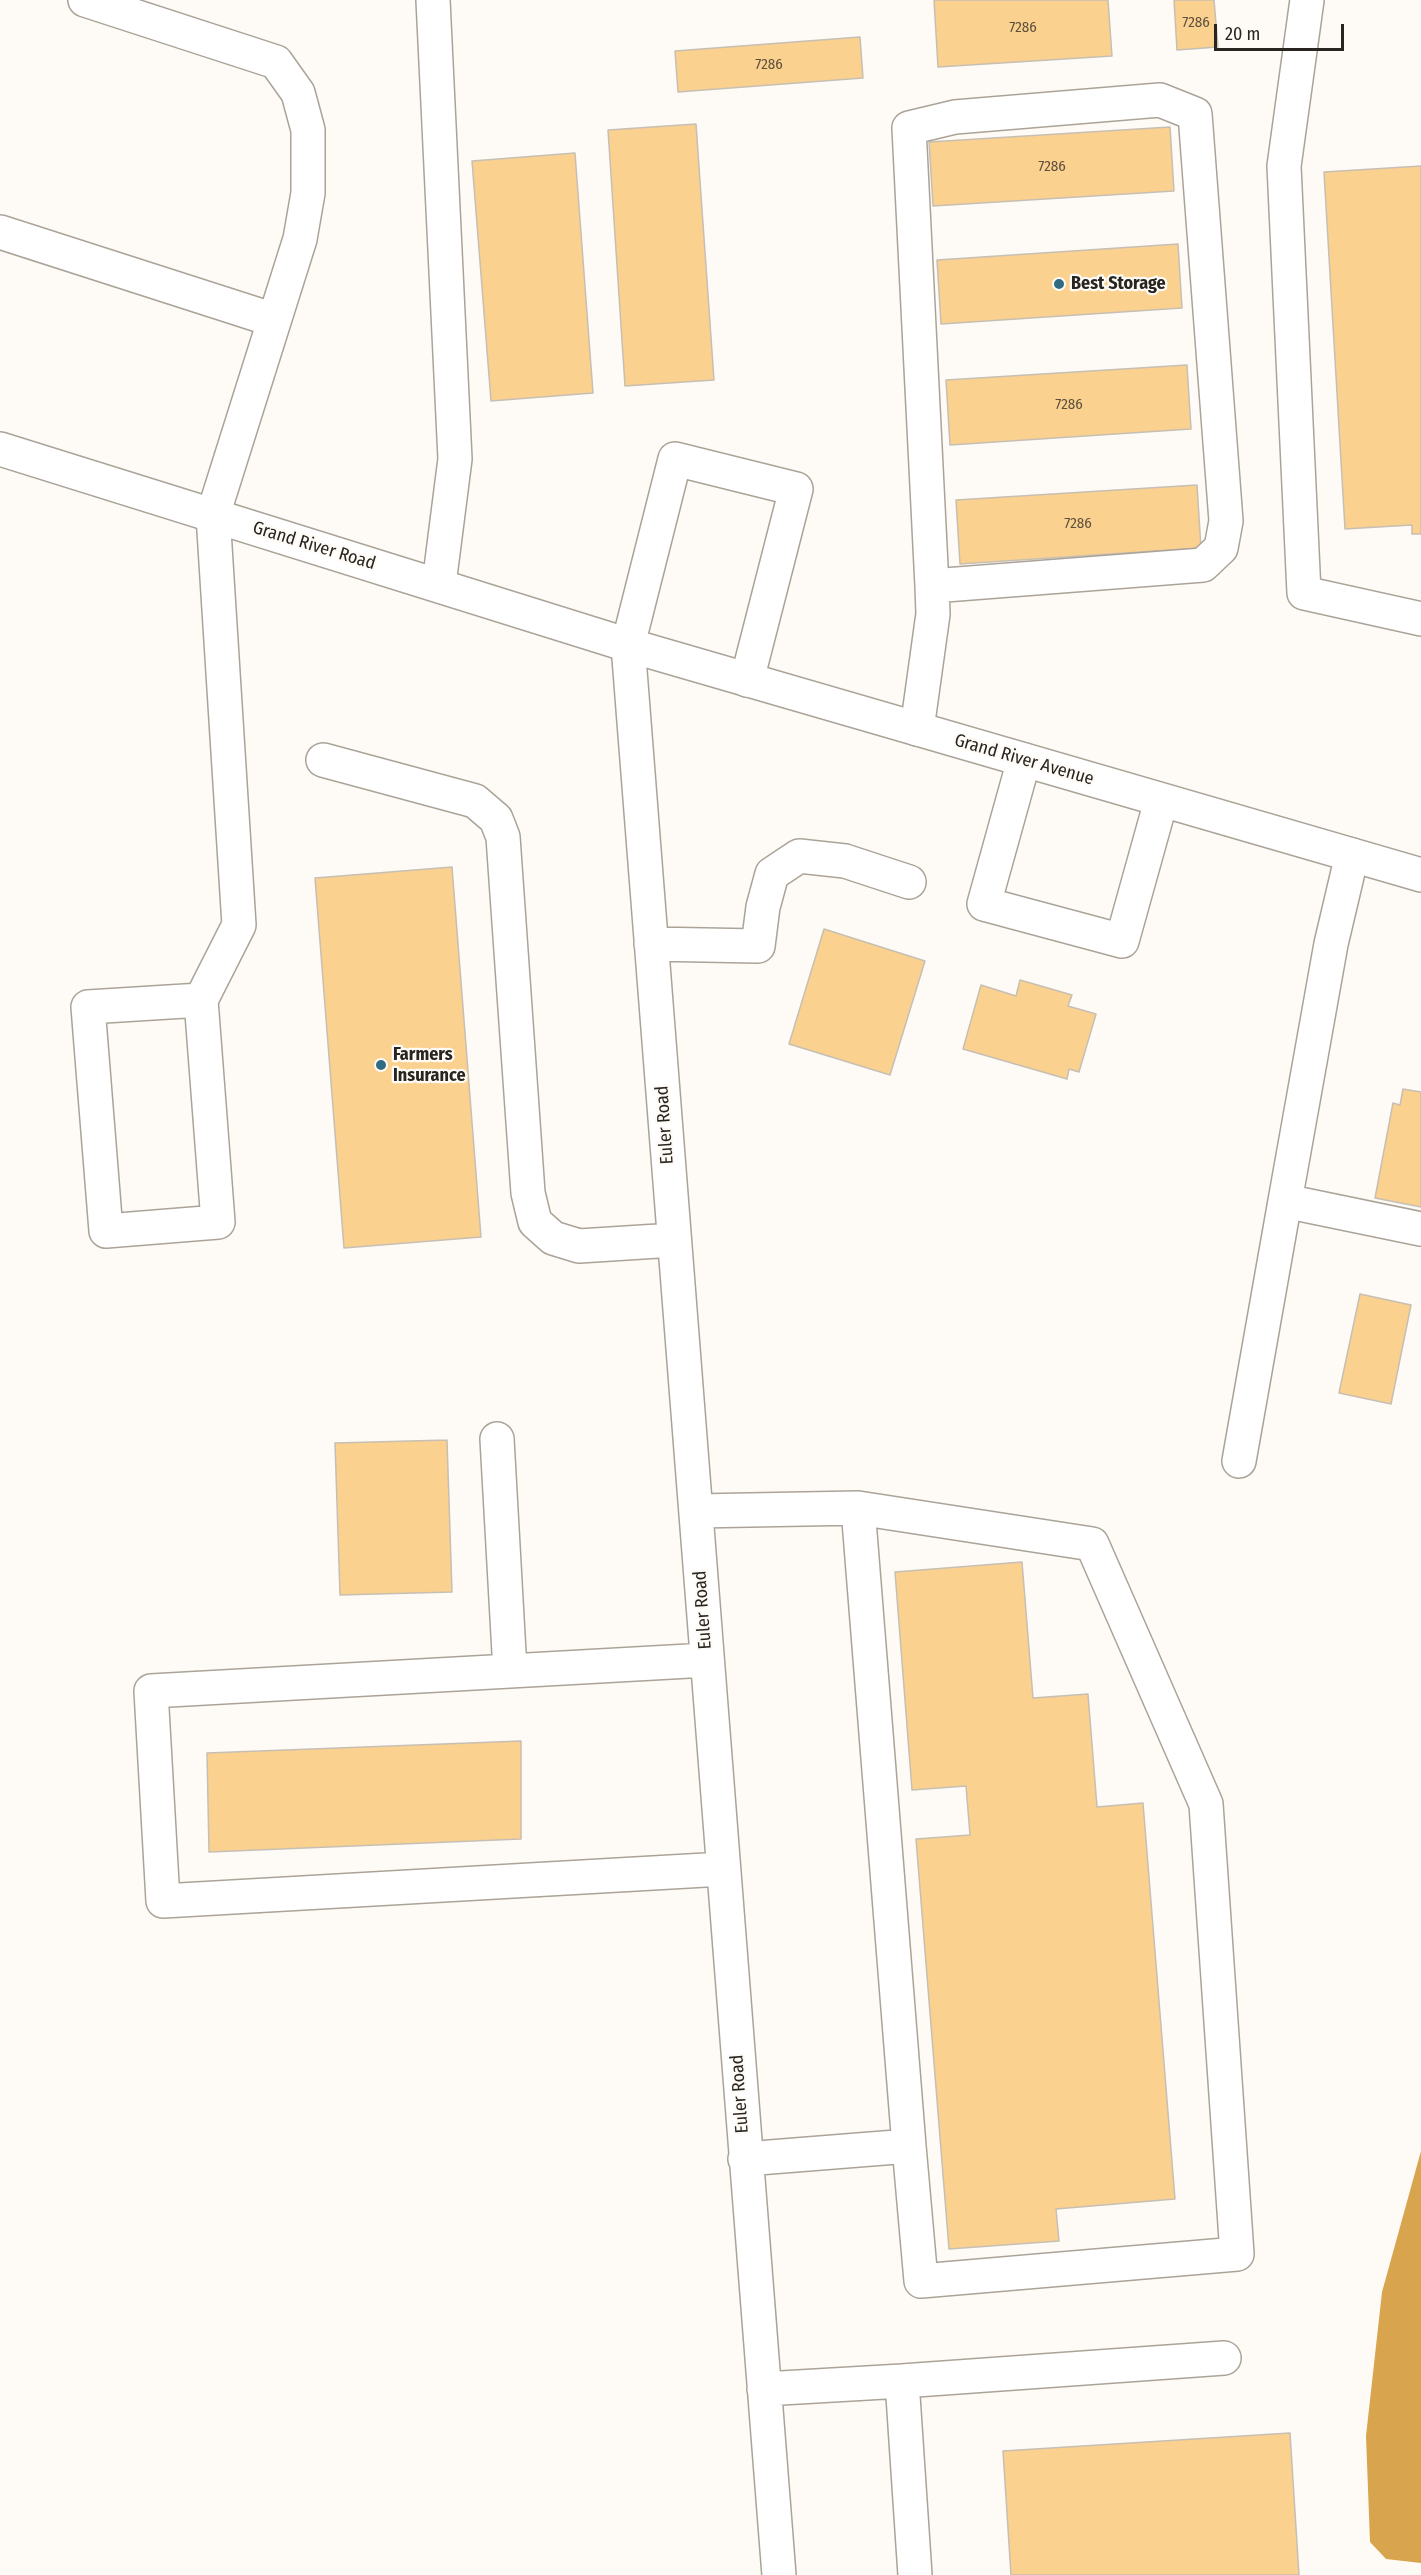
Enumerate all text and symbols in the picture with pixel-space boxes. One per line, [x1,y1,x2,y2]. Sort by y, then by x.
scale bar [1217,12,1348,50]
house number: 7286 [1182,14,1210,32]
house number: 7286 [1009,19,1037,37]
text: 20 m [1225,23,1260,45]
house number: 7286 [755,56,783,74]
house number: 7286 [1038,158,1066,176]
place label: Best Storage [1071,273,1166,295]
marker: Best Storage [1052,277,1066,291]
house number: 7286 [1055,396,1083,414]
house number: 7286 [1064,515,1092,533]
street label: Grand River Road [250,517,378,575]
street label: Grand River Avenue [952,730,1096,790]
place label: Farmers Insurance [393,1044,466,1086]
marker: Farmers Insurance [374,1058,388,1072]
street label: Euler Road [651,1085,679,1165]
street label: Euler Road [689,1570,717,1650]
street label: Euler Road [726,2054,754,2134]

